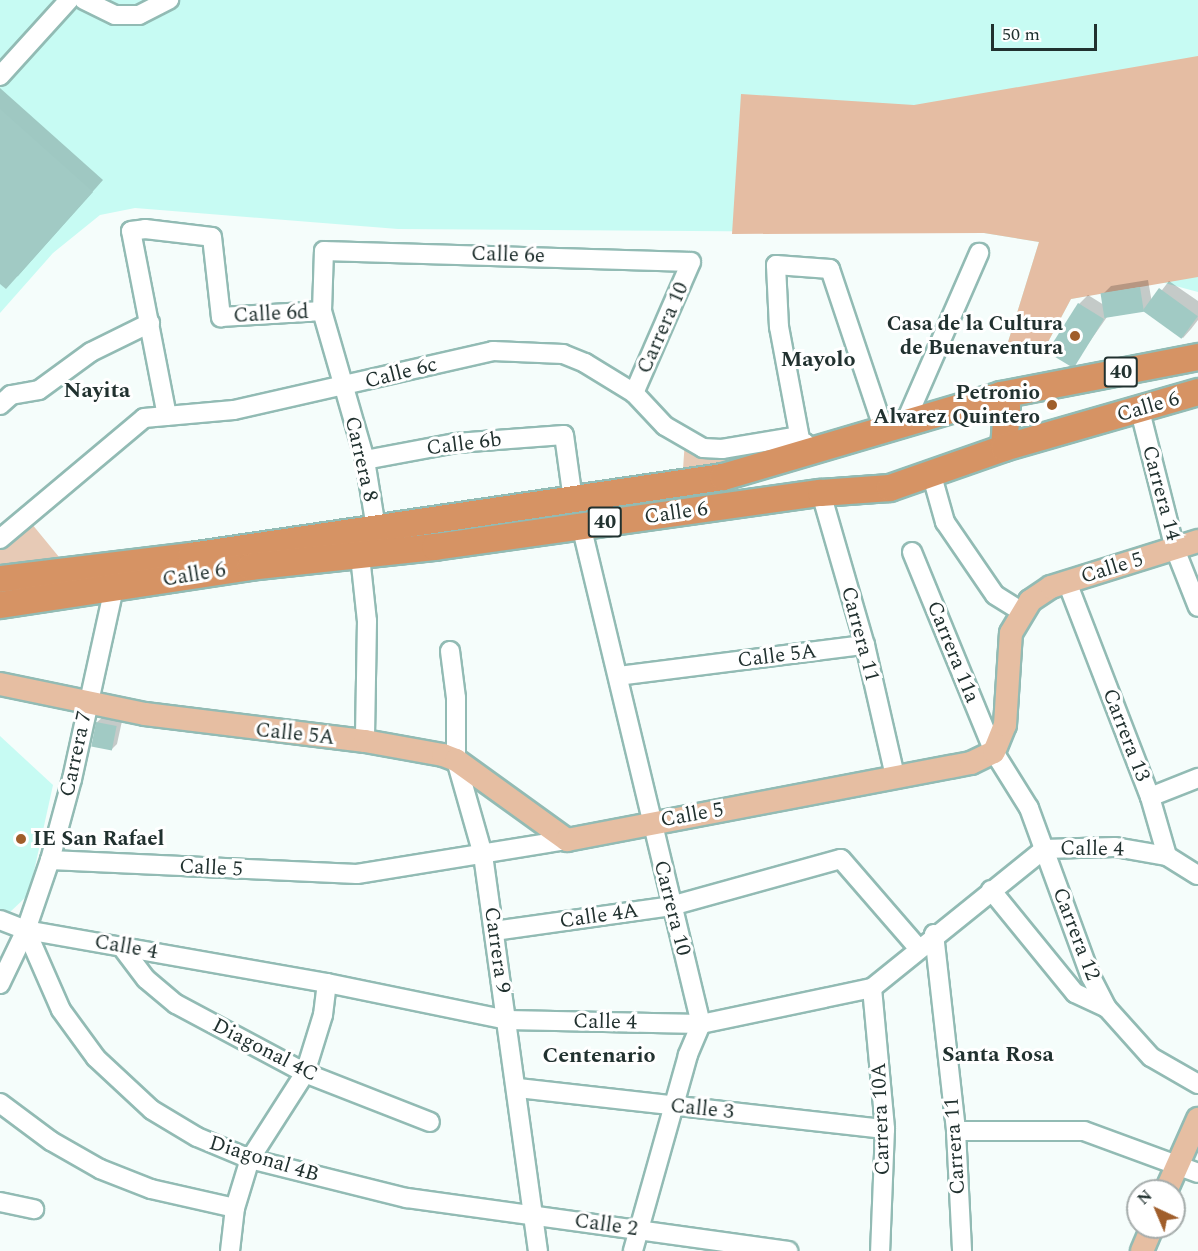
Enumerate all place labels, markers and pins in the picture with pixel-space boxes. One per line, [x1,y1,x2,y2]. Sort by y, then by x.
place label: Casa de la Cultura de Buenaventura [887,311,1063,361]
marker: Casa de la Cultura de Buenaventura [1068,329,1082,343]
place label: Petronio Alvarez Quintero [873,380,1040,430]
marker: Petronio Alvarez Quintero [1045,398,1059,412]
place label: IE San Rafael [33,826,164,852]
marker: IE San Rafael [14,832,28,846]

